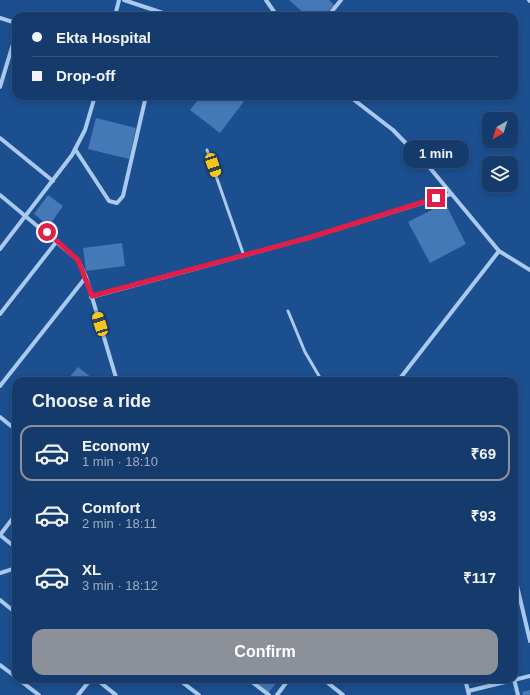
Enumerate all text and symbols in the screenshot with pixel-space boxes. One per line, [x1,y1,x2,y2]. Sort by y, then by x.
text: Ekta Hospital [56,29,151,46]
text: Drop-off [56,67,115,84]
north arrow [482,112,518,148]
map controls [482,112,518,192]
callout: 1 min [403,140,469,168]
text: 1 min [419,146,453,161]
car [203,152,223,178]
button: layers [482,156,518,192]
route end [427,189,445,207]
route start [38,223,56,241]
car [91,311,109,337]
text: Choose a ride [32,391,151,411]
icon: car [34,435,70,471]
text: Economy [82,437,150,454]
text: ₹69 [471,445,496,462]
text: 1 min · 18:10 [82,454,158,469]
icon: car [34,497,70,533]
text: Comfort [82,499,140,516]
text: ₹93 [471,507,496,524]
text: 2 min · 18:11 [82,516,157,531]
icon: car [34,559,70,595]
text: XL [82,561,101,578]
text: ₹117 [463,569,496,586]
text: 3 min · 18:12 [82,578,158,593]
button: Confirm [32,629,498,675]

